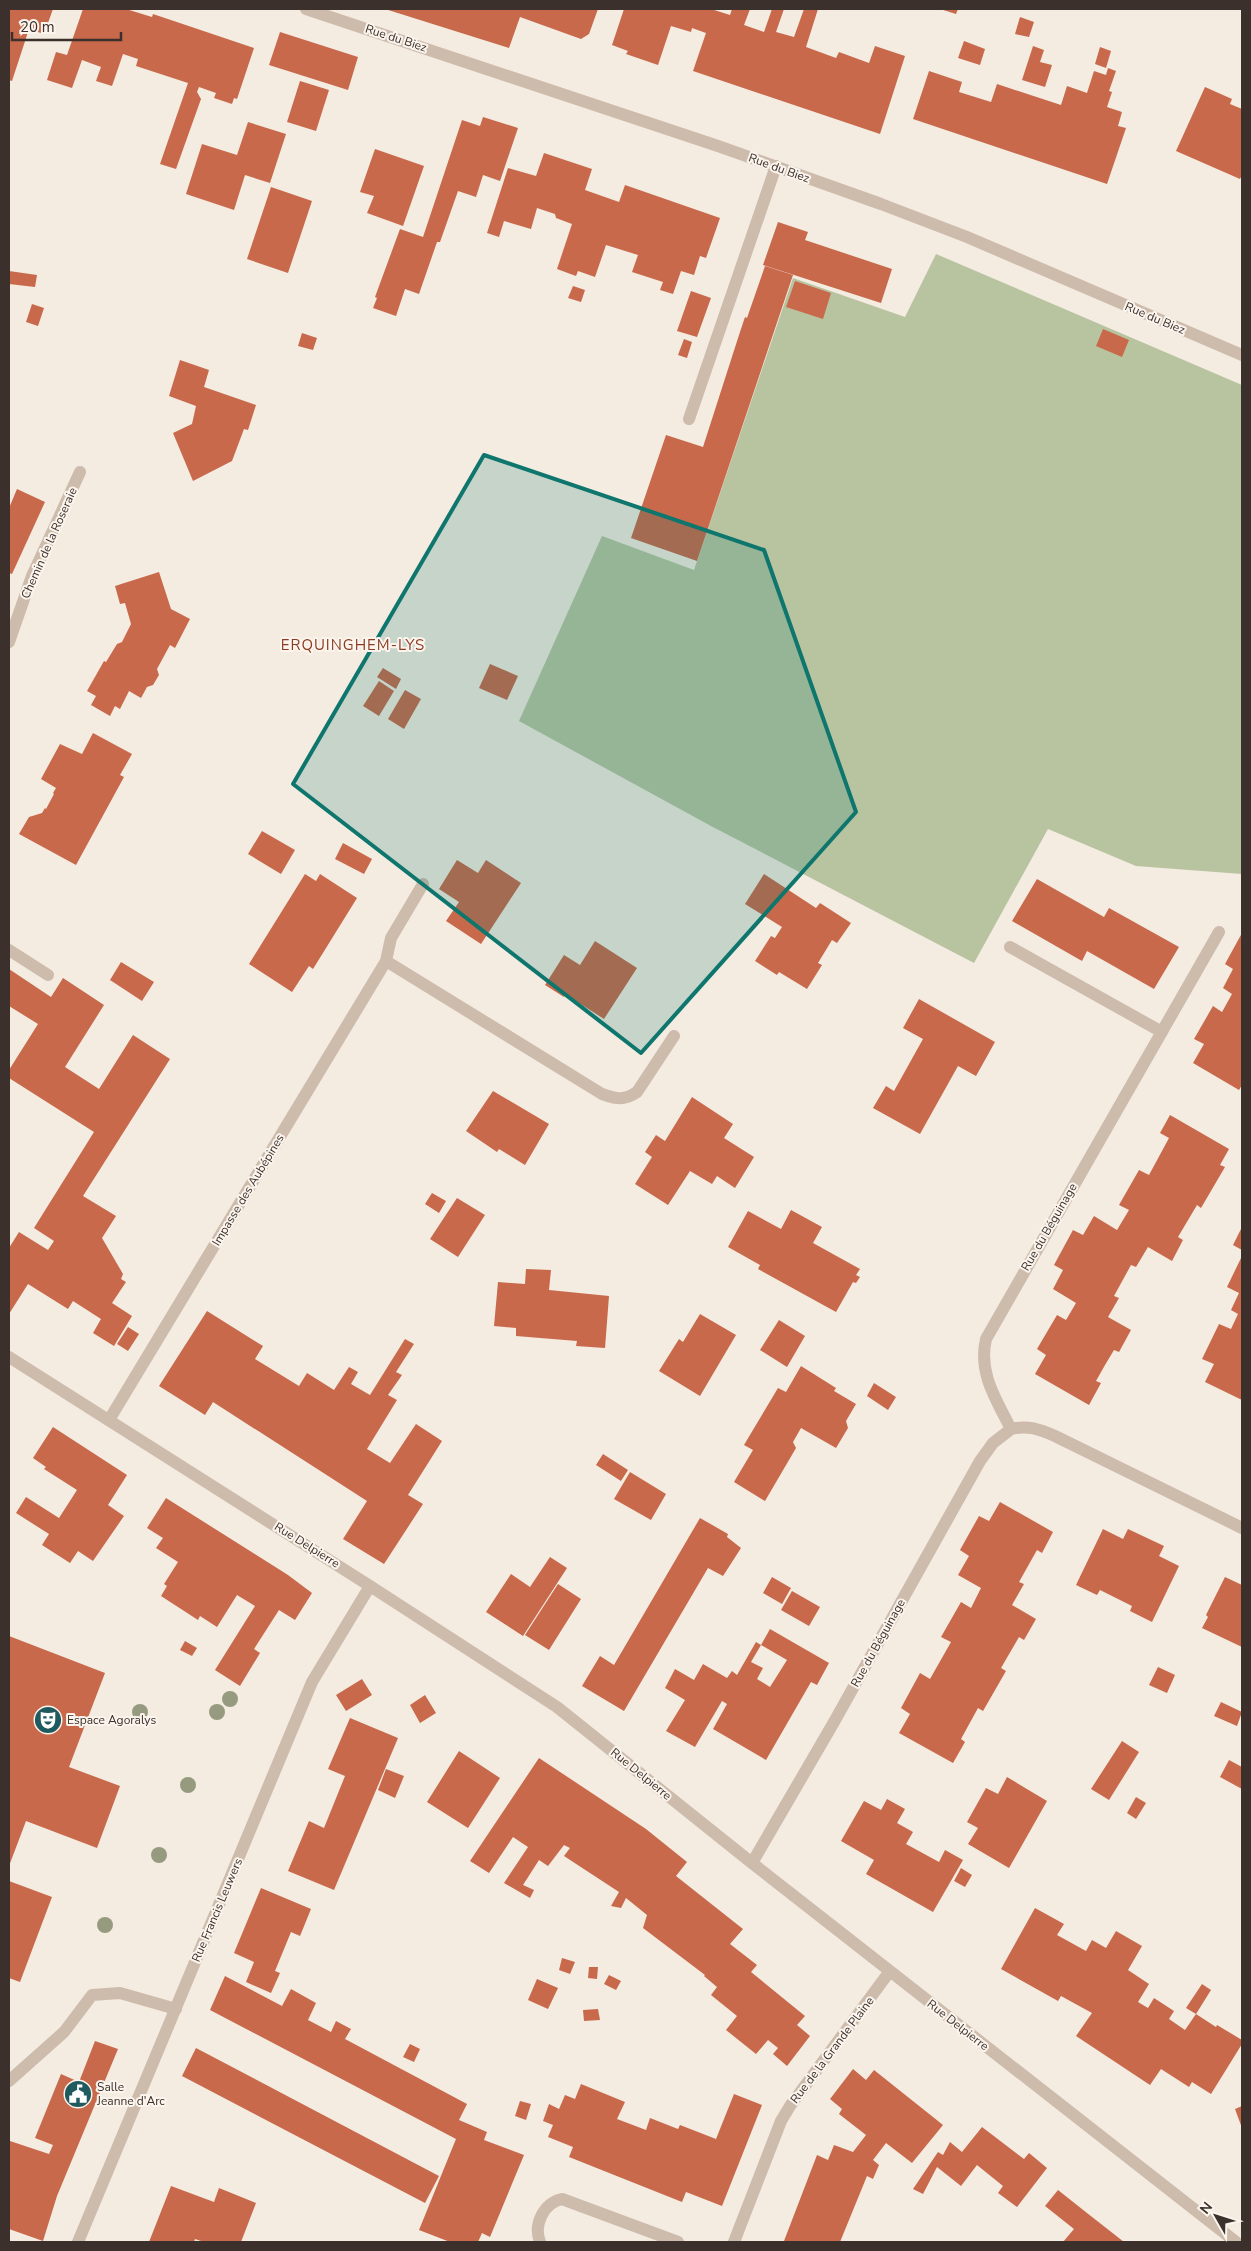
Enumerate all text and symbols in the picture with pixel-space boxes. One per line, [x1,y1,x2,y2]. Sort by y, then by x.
scale bar [12,10,121,42]
text: 20 m [20,17,55,37]
street label: Rue du Biez [363,21,429,56]
street label: Rue du Biez [746,150,812,187]
street label: Rue du Biez [1122,298,1188,338]
street label: Chemin de la Roseraie [17,485,81,601]
district label: ERQUINGHEM-LYS [281,635,425,655]
street label: Impasse des Aubépines [208,1131,288,1249]
street label: Rue du Béguinage [1017,1180,1081,1274]
street label: Rue Delpierre [271,1519,343,1571]
street label: Rue du Béguinage [847,1596,909,1690]
theatre icon: Espace Agoralys [33,1705,63,1735]
place label: Espace Agoralys [67,1712,156,1728]
street label: Rue Delpierre [607,1744,675,1804]
street label: Rue Francis Leuwers [188,1855,246,1964]
street label: Rue de la Grande Plaine [787,1993,877,2107]
street label: Rue Delpierre [924,1996,992,2054]
public building icon: Salle Jeanne d'Arc [63,2079,93,2109]
place label: Salle Jeanne d'Arc [96,2079,165,2109]
north arrow [1191,2191,1241,2241]
text: N [1196,2198,1217,2218]

